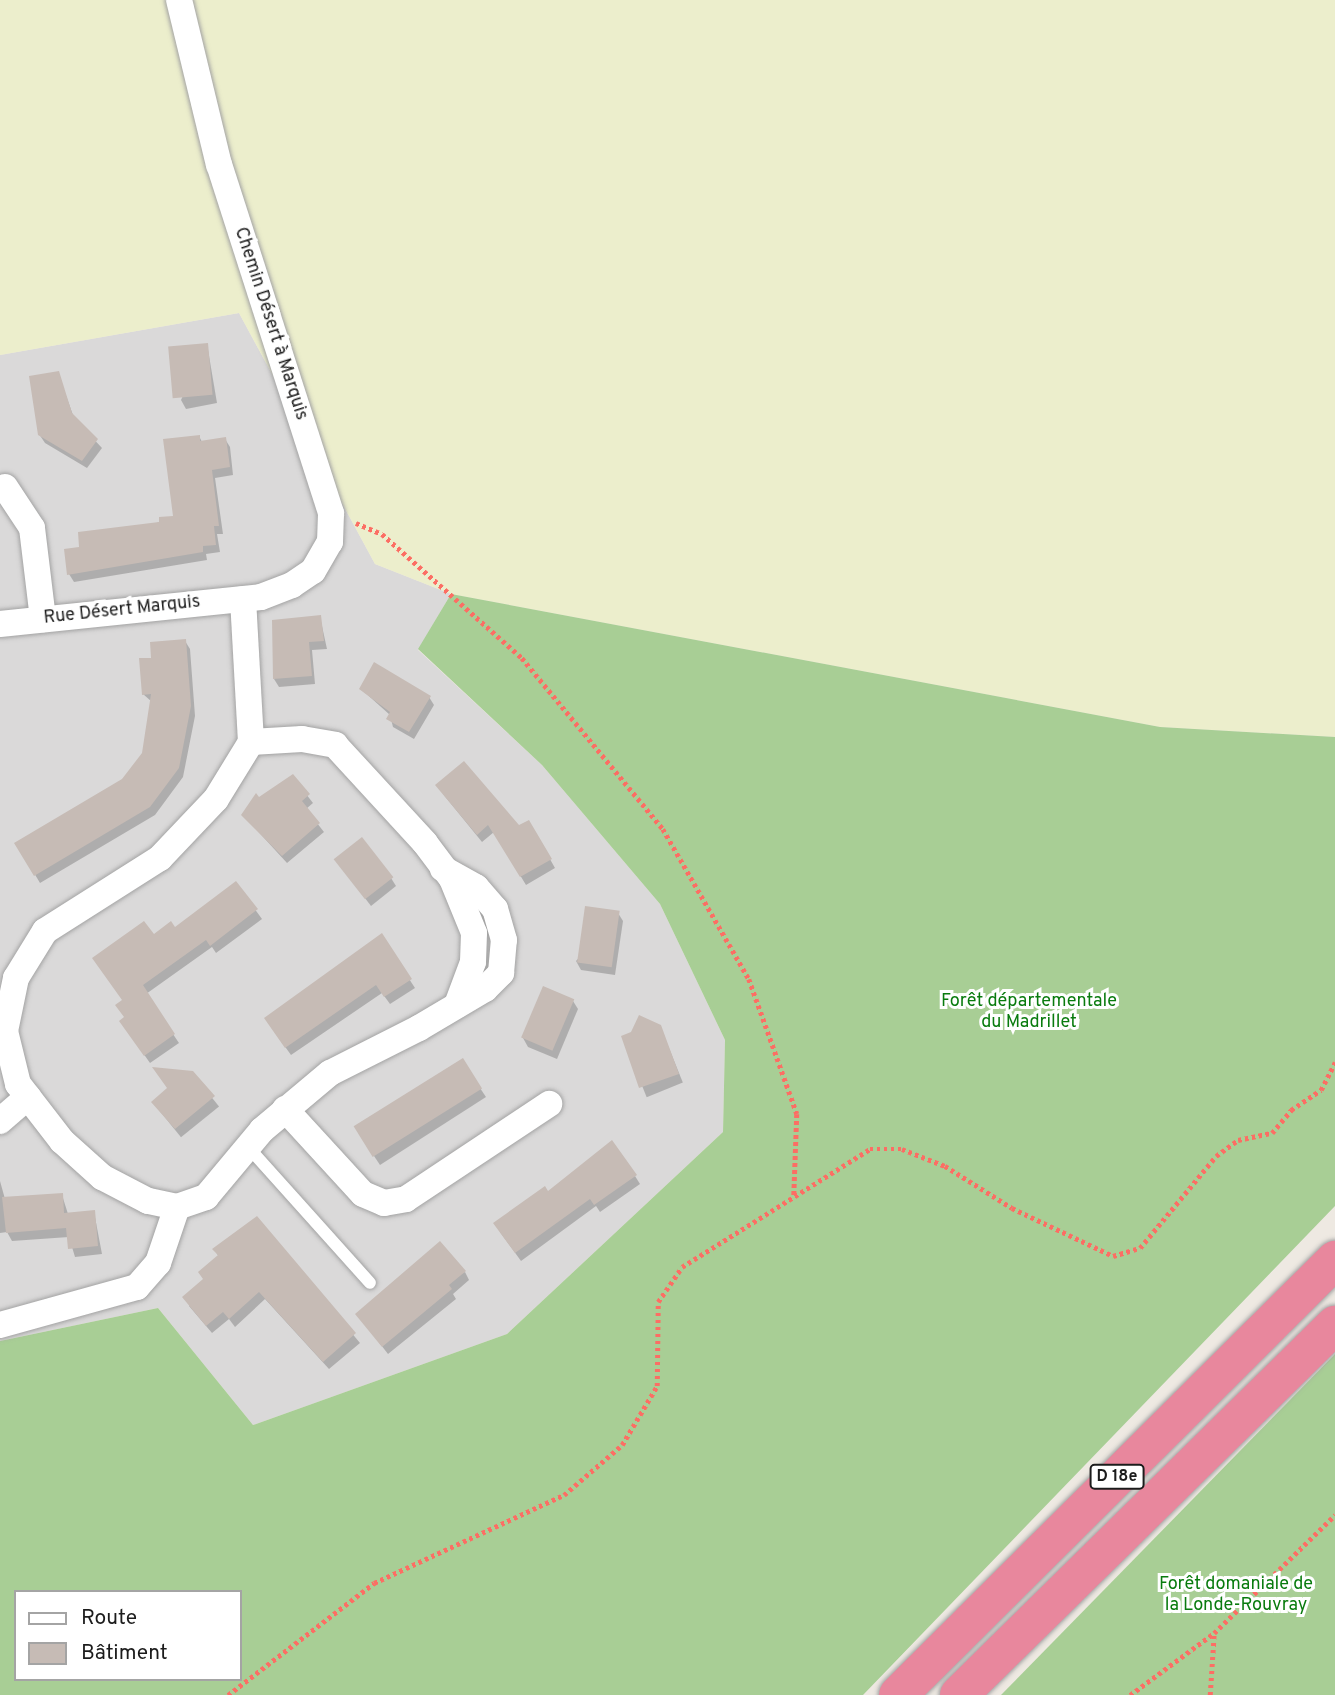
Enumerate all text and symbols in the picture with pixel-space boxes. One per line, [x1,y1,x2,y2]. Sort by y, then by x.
street label: Chemin Désert à Marquis [229,225,311,423]
street label: Rue Désert Marquis [43,592,201,630]
park label: Forêt départementale du Madrillet [941,992,1117,1034]
road number: D 18e [1089,1464,1145,1490]
park label: Forêt domaniale de la Londe-Rouvray [1159,1575,1313,1618]
legend [14,1590,242,1681]
text: Route [81,1605,137,1632]
text: Bâtiment [81,1640,168,1667]

